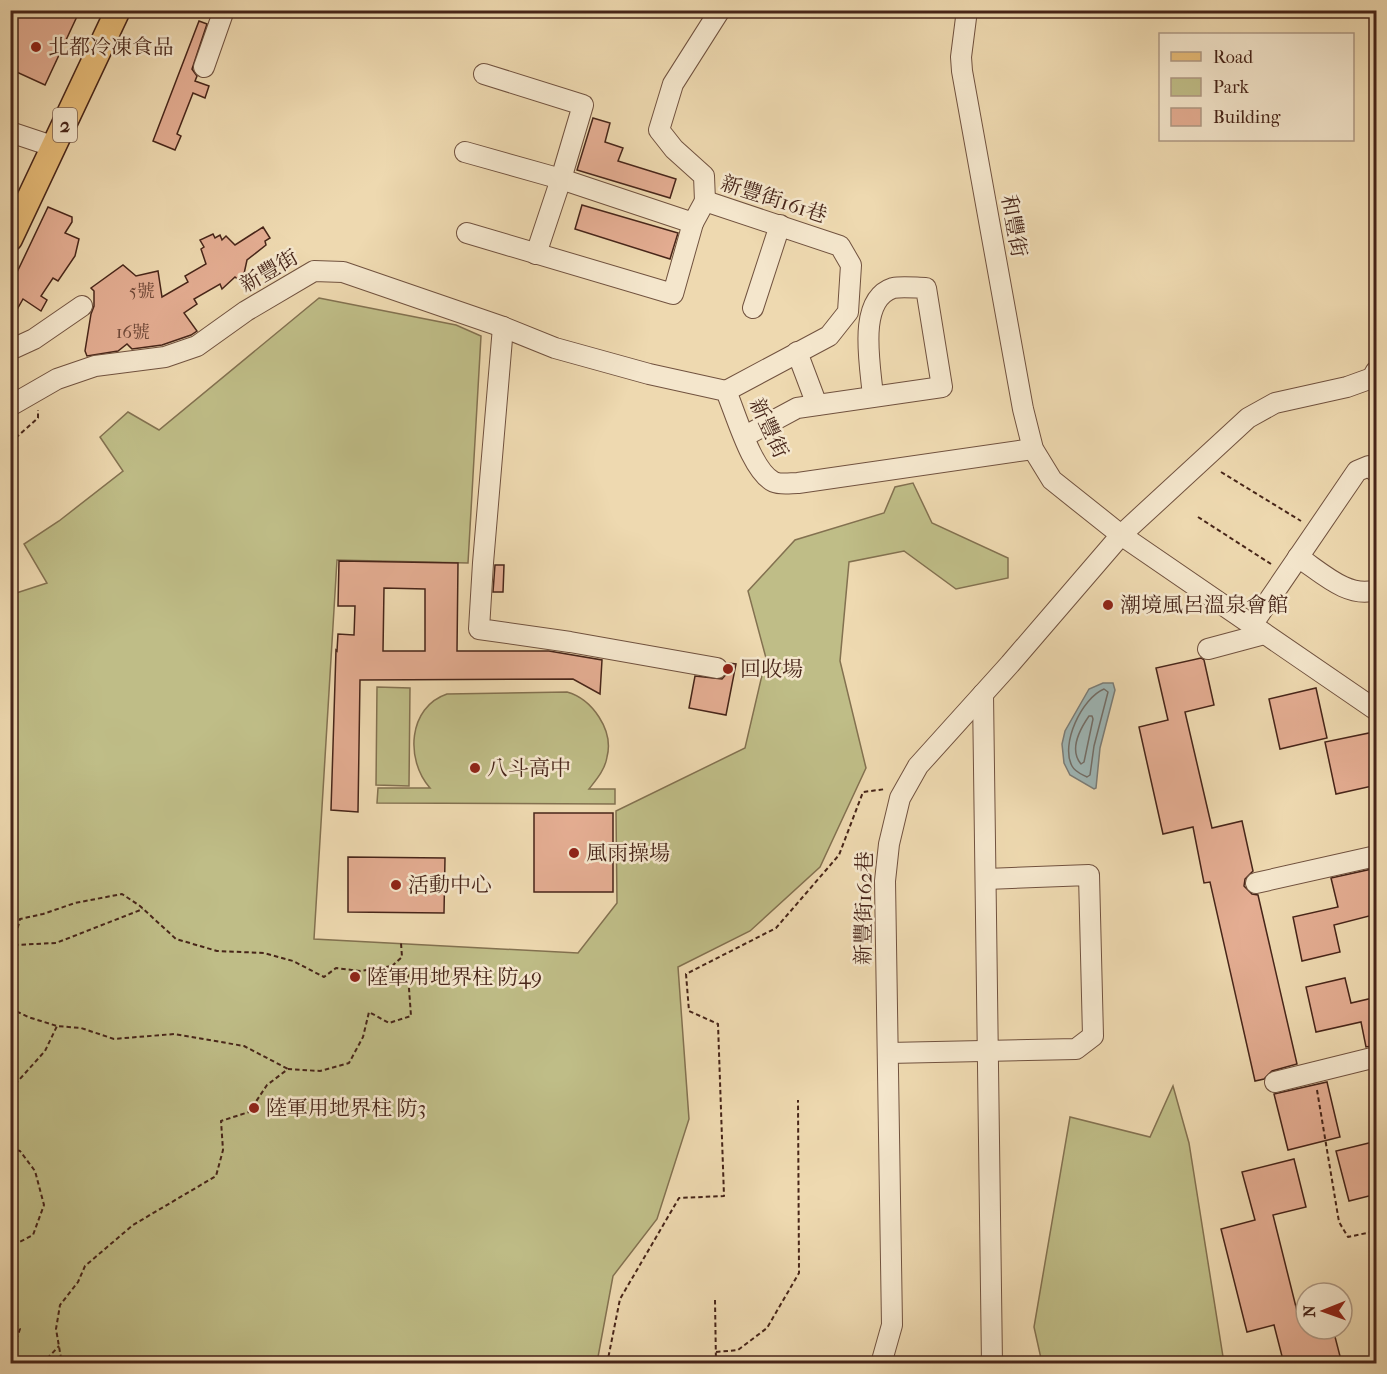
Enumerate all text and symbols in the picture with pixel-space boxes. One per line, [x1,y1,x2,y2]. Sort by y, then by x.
legend [1159,33,1354,141]
place label: 北都冷凍食品 [48,35,174,59]
marker: 北都冷凍食品 [29,40,43,54]
text: Road [1213,47,1253,68]
text: Park [1213,77,1250,98]
text: Building [1213,107,1281,128]
road number: 2 [53,108,77,142]
street label: 新豐街161巷 [718,171,830,227]
street label: 和豐街 [997,193,1031,259]
street label: 新豐街 [236,245,302,297]
house number: 5號 [129,281,155,302]
house number: 16號 [116,322,150,343]
street label: 新豐街 [745,394,793,462]
place label: 潮境風呂溫泉會館 [1120,593,1288,617]
marker: 潮境風呂溫泉會館 [1101,598,1115,612]
place label: 回收場 [740,657,803,681]
marker: 回收場 [721,662,735,676]
place label: 八斗高中 [487,756,571,780]
marker: 八斗高中 [468,761,482,775]
place label: 風雨操場 [586,841,670,865]
marker: 風雨操場 [567,846,581,860]
street label: 新豐街162巷 [851,851,877,965]
place label: 活動中心 [408,873,492,897]
marker: 活動中心 [389,878,403,892]
place label: 陸軍用地界柱 防49 [367,965,542,989]
marker: 陸軍用地界柱 防49 [348,970,362,984]
place label: 陸軍用地界柱 防3 [266,1096,426,1120]
marker: 陸軍用地界柱 防3 [247,1101,261,1115]
north arrow [1294,1281,1354,1341]
text: N [1300,1304,1319,1317]

